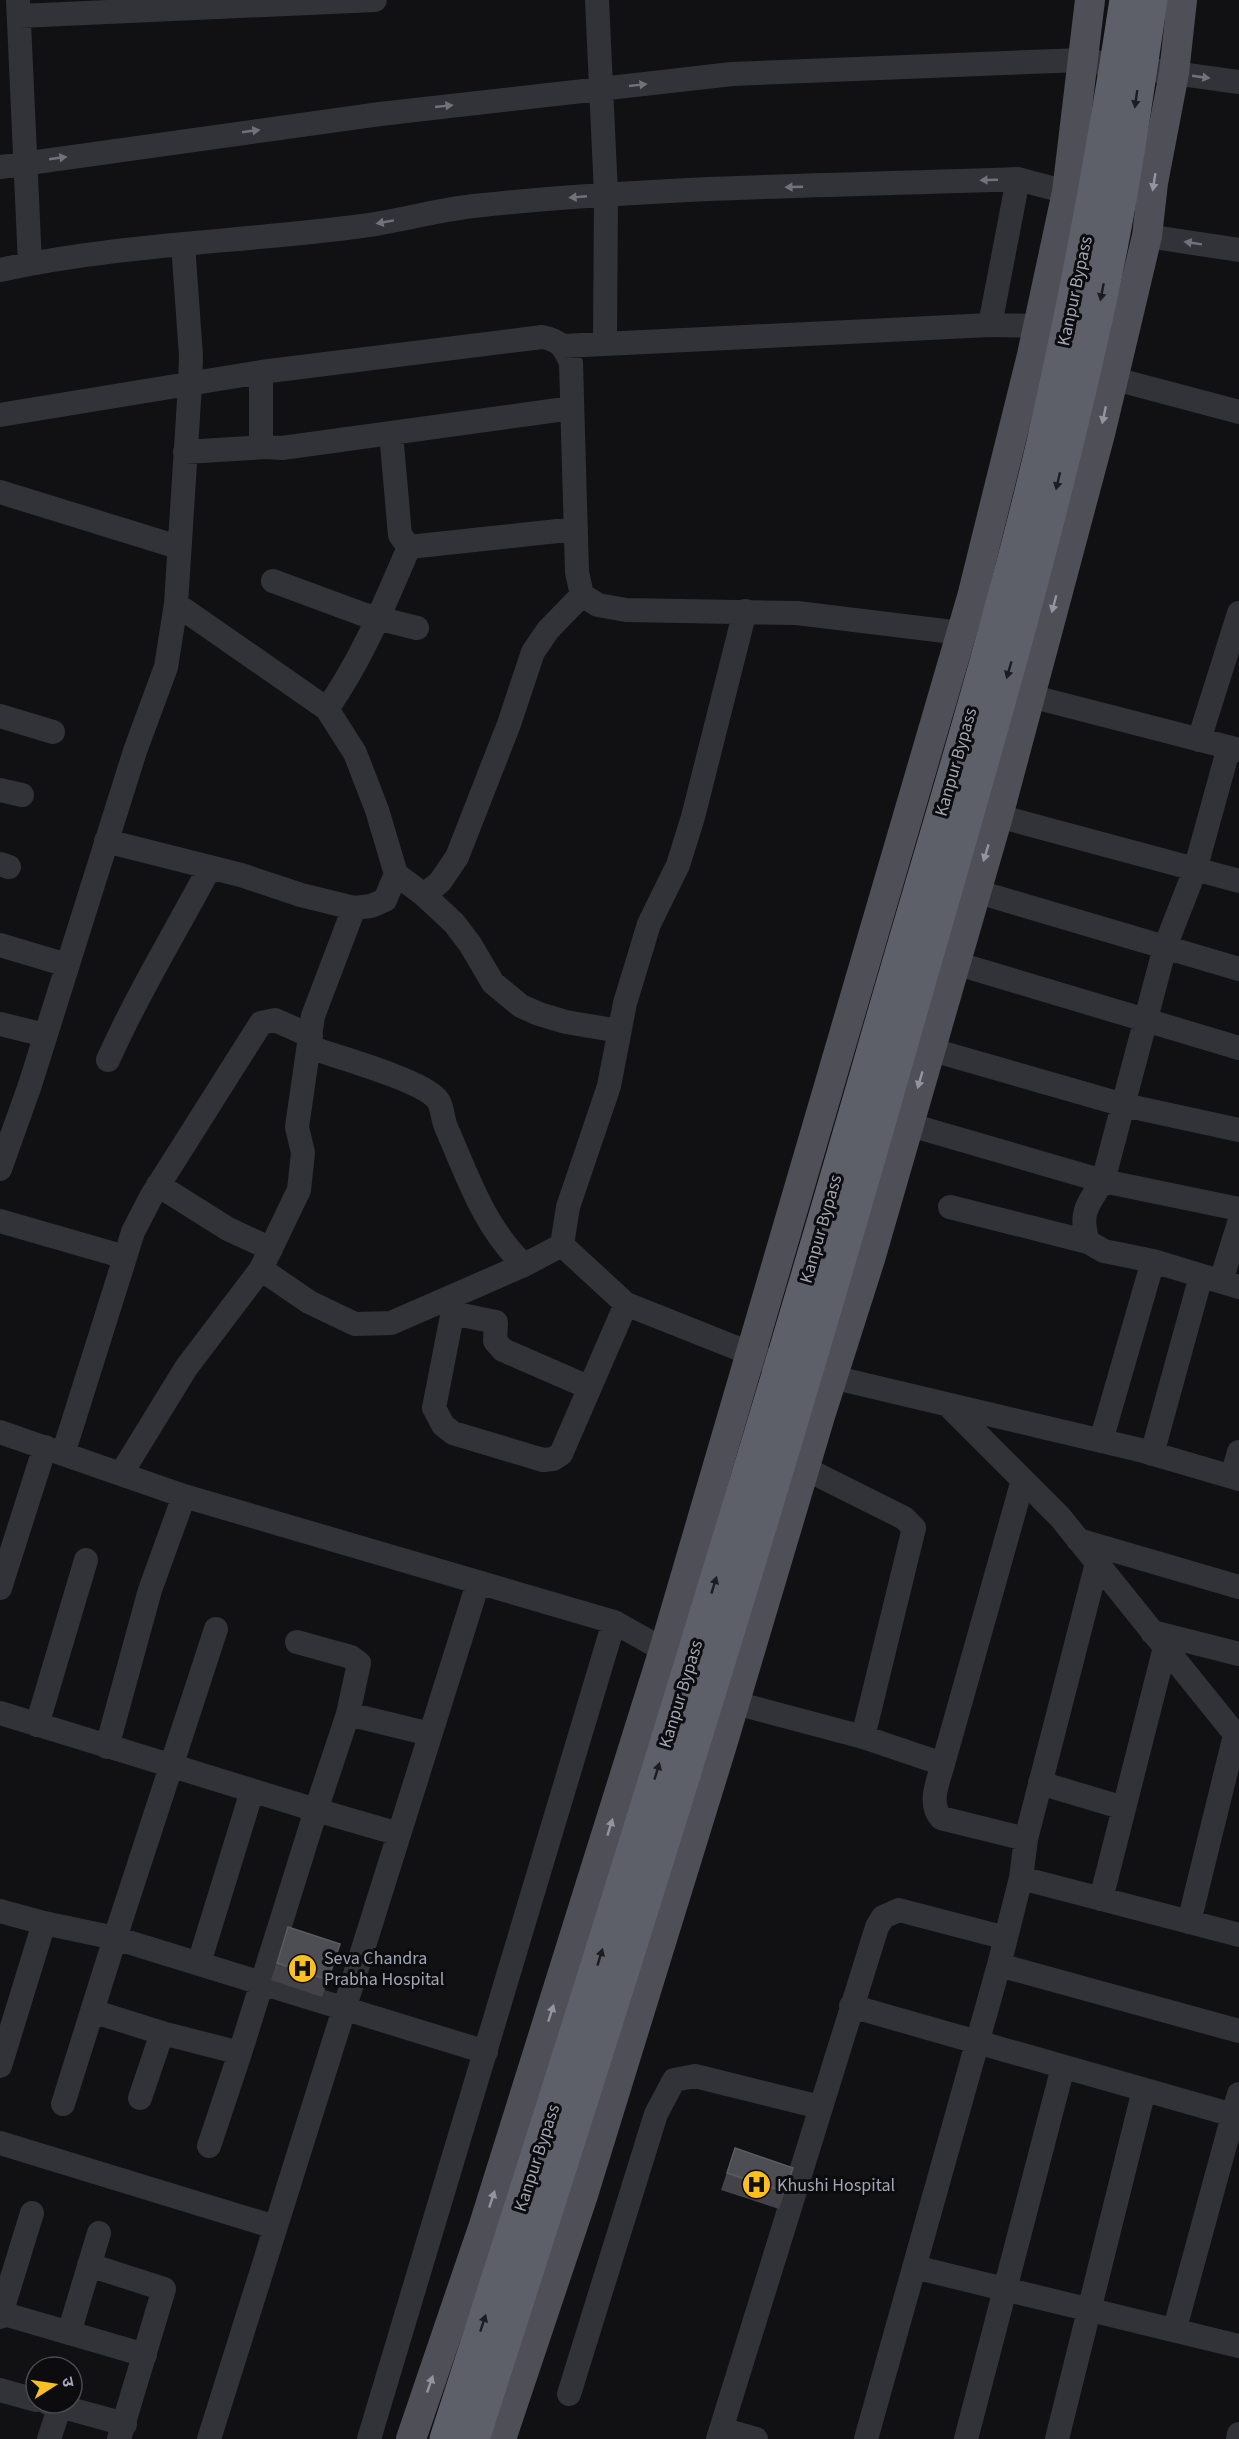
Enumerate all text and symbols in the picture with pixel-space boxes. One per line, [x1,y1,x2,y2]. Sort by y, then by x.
one-way arrow [1192,72,1211,81]
one-way arrow [629,80,648,90]
one-way arrow [1131,90,1140,109]
one-way arrow [435,102,454,111]
one-way arrow [241,127,260,136]
one-way arrow [48,153,67,162]
one-way arrow [1149,173,1158,192]
one-way arrow [980,175,999,185]
one-way arrow [785,183,804,192]
one-way arrow [569,192,588,202]
one-way arrow [376,218,395,227]
street label: Kanpur Bypass [1051,234,1099,348]
one-way arrow [1183,239,1202,248]
one-way arrow [1097,282,1106,301]
one-way arrow [1098,406,1108,425]
one-way arrow [1053,472,1063,491]
one-way arrow [1049,595,1059,613]
one-way arrow [1003,661,1013,679]
street label: Kanpur Bypass [929,705,983,819]
one-way arrow [981,844,990,862]
one-way arrow [915,1071,924,1089]
street label: Kanpur Bypass [794,1172,848,1286]
one-way arrow [710,1576,719,1594]
street label: Kanpur Bypass [653,1637,709,1751]
one-way arrow [653,1762,662,1780]
one-way arrow [605,1818,615,1836]
place label: Seva Chandra Prabha Hospital [324,1946,444,1992]
one-way arrow [596,1948,605,1966]
hospital icon: Seva Chandra Prabha Hospital [287,1952,319,1984]
one-way arrow [547,2004,557,2022]
street label: Kanpur Bypass [508,2101,566,2215]
hospital icon: Khushi Hospital [740,2169,772,2201]
place label: Khushi Hospital [777,2173,895,2198]
one-way arrow [488,2190,498,2208]
one-way arrow [479,2314,489,2332]
north arrow [24,2355,84,2415]
text: उ [56,2375,80,2390]
one-way arrow [426,2375,435,2393]

